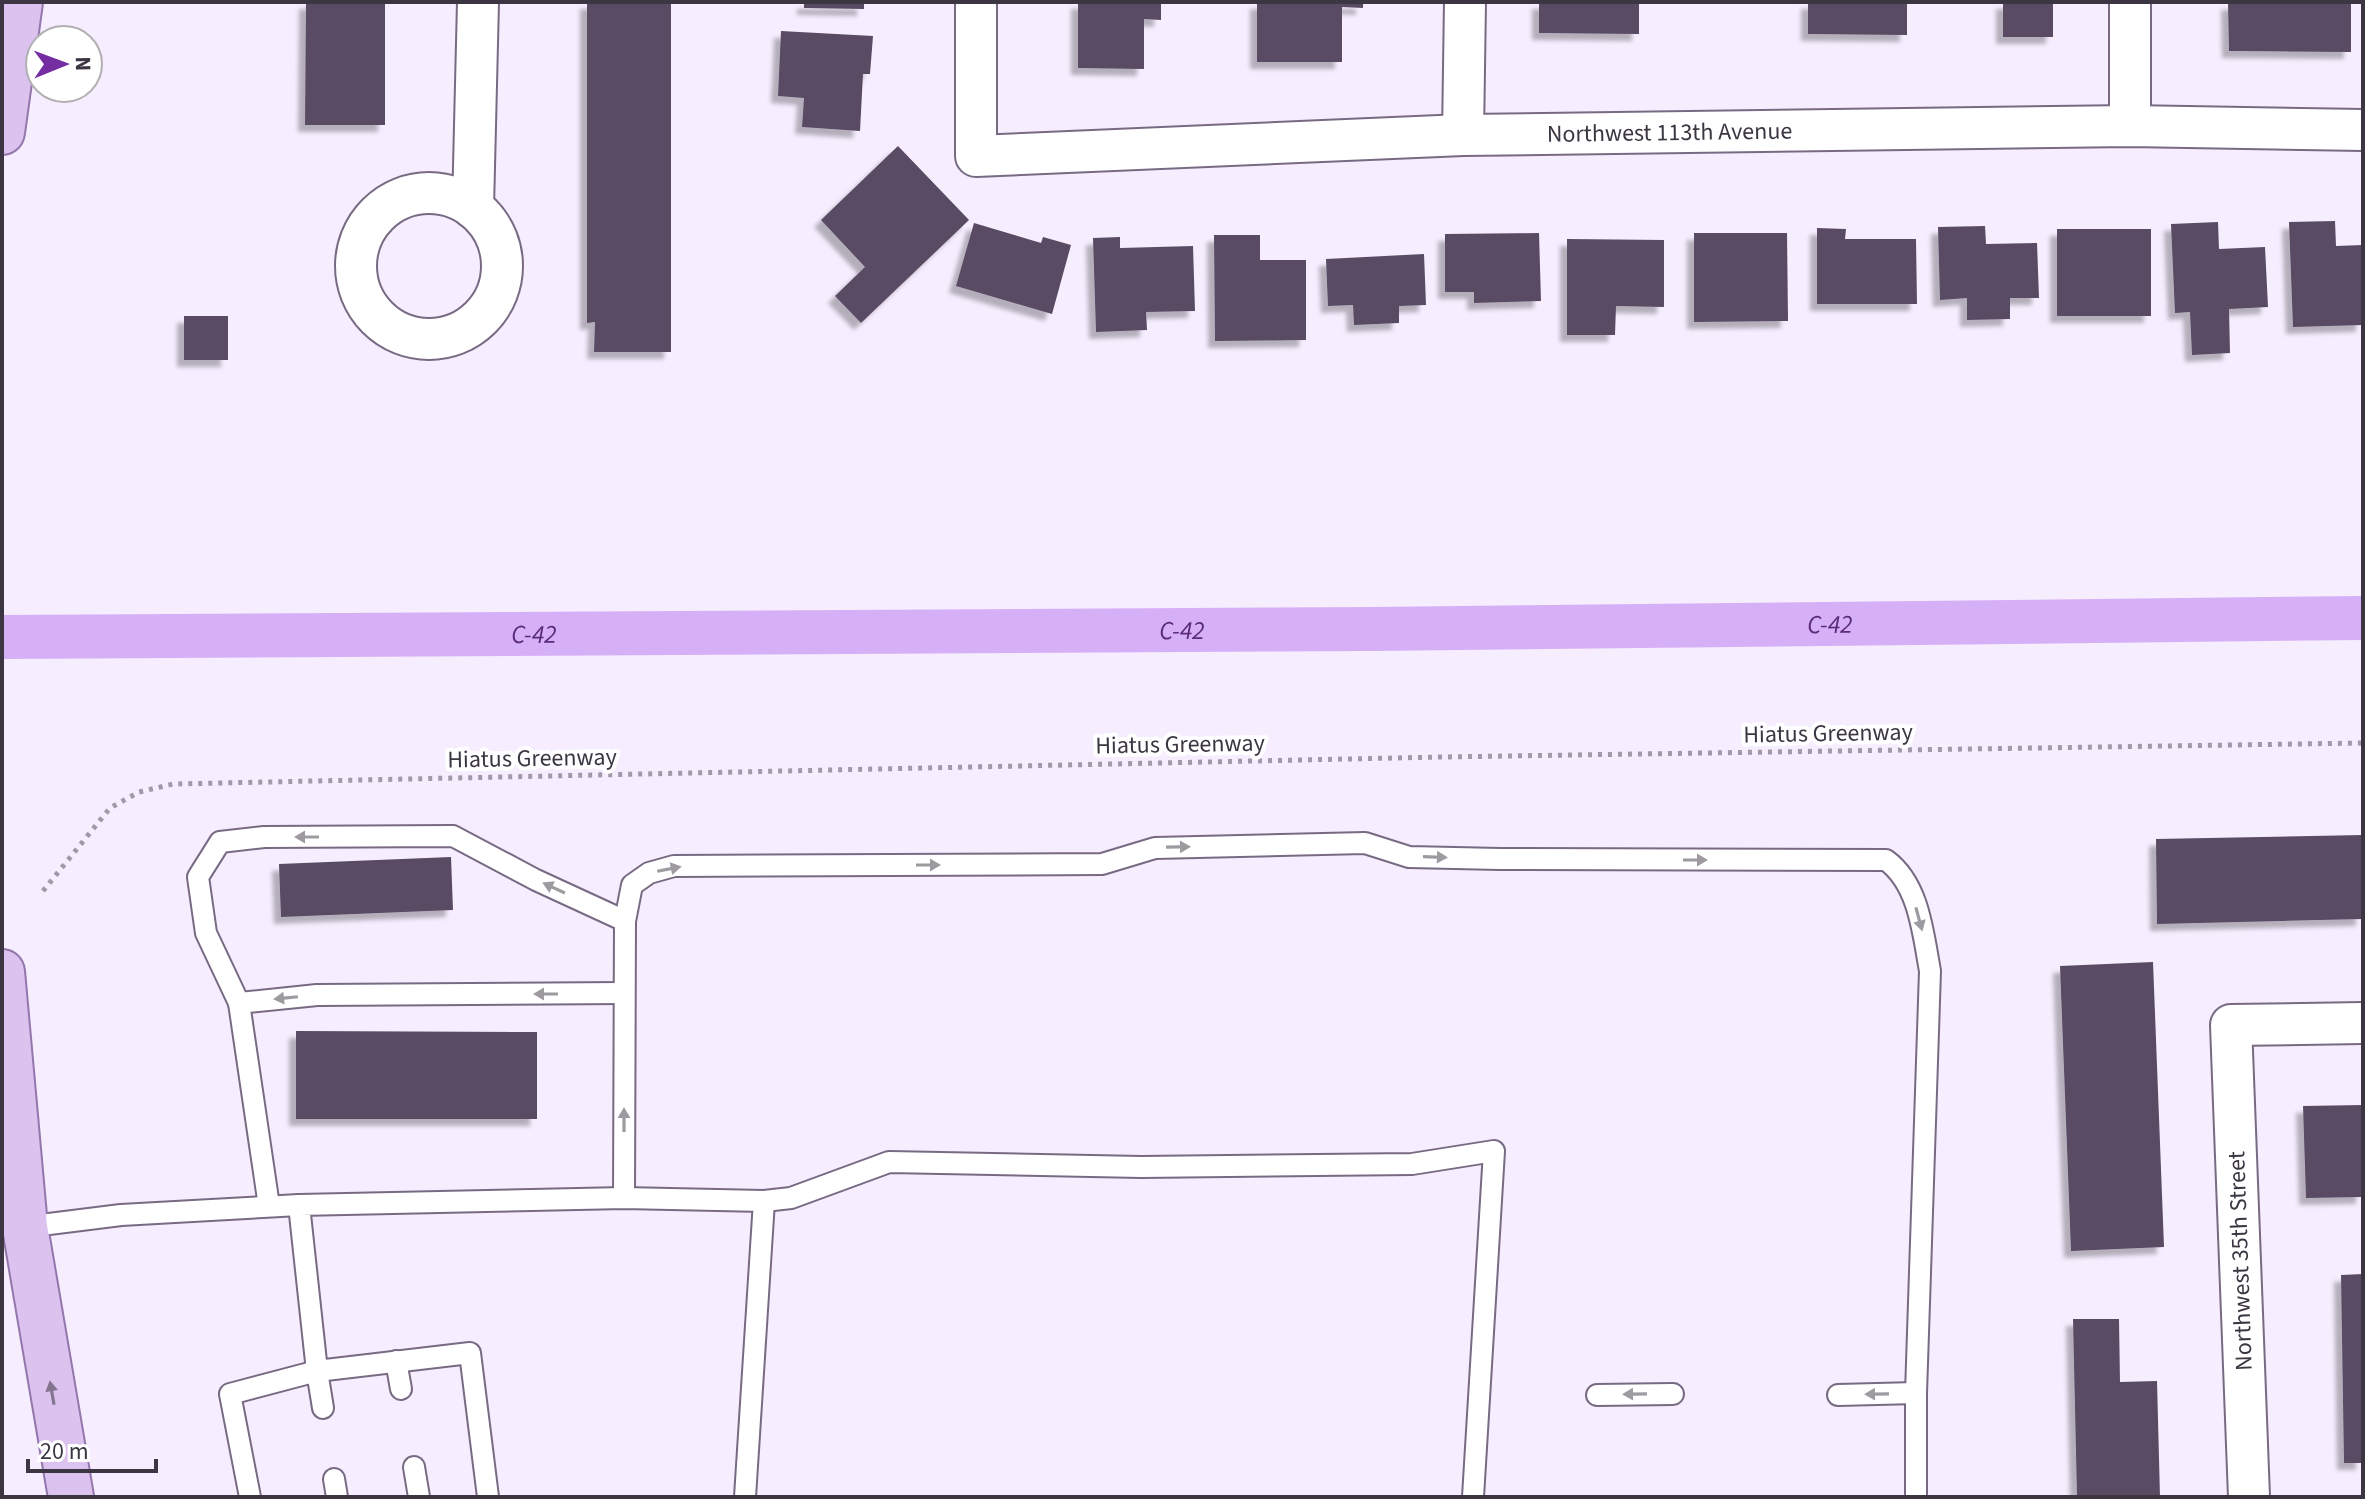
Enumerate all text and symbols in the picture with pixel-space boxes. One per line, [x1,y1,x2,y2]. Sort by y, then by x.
north arrow [24,24,104,104]
text: N [67,56,99,71]
street label: Northwest 113th Avenue [1547,114,1792,152]
water label: C-42 [1807,606,1853,643]
water label: C-42 [1159,612,1205,649]
water label: C-42 [511,616,557,653]
street label: Hiatus Greenway [1743,715,1913,752]
street label: Hiatus Greenway [1095,726,1265,763]
street label: Hiatus Greenway [447,740,617,777]
one-way arrow [294,831,319,843]
one-way arrow [1166,841,1191,853]
one-way arrow [1423,851,1448,864]
one-way arrow [1683,854,1708,866]
one-way arrow [916,859,941,871]
one-way arrow [656,862,681,874]
one-way arrow [542,881,566,895]
one-way arrow [1913,907,1926,931]
one-way arrow [533,988,558,1000]
one-way arrow [273,992,298,1005]
one-way arrow [618,1107,630,1132]
street label: Northwest 35th Street [2219,1151,2262,1371]
one-way arrow [46,1380,58,1405]
one-way arrow [1622,1388,1647,1400]
one-way arrow [1864,1388,1889,1401]
scale bar [28,1423,156,1473]
text: 20 m [40,1434,89,1469]

